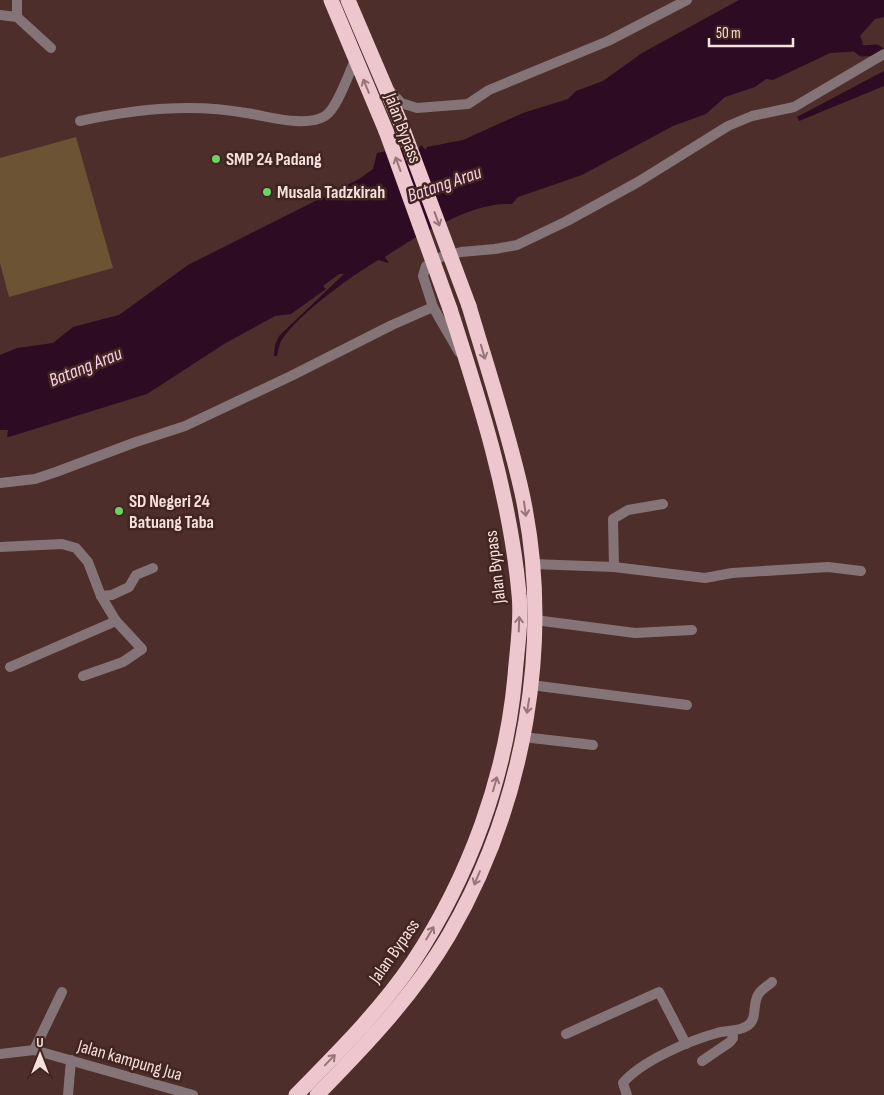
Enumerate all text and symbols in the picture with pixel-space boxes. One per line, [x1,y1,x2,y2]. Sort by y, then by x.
scale bar [709,15,793,47]
text: 50 m [716,24,741,43]
one-way arrow [361,79,371,94]
street label: Jalan Bypass [379,89,425,166]
place label: SMP 24 Padang [226,149,322,170]
marker: SMP 24 Padang [210,153,222,165]
one-way arrow [393,157,402,172]
water label: Batang Arau [404,161,485,208]
place label: Musala Tadzkirah [277,182,385,203]
marker: Musala Tadzkirah [261,186,273,198]
one-way arrow [433,211,442,226]
water label: Batang Arau [46,342,126,392]
one-way arrow [478,344,488,360]
place label: SD Negeri 24 Batuang Taba [129,491,214,533]
one-way arrow [520,501,530,517]
marker: SD Negeri 24 Batuang Taba [113,505,125,517]
street label: Jalan Bypass [481,529,511,606]
one-way arrow [514,616,523,632]
one-way arrow [522,697,532,713]
one-way arrow [490,777,500,793]
one-way arrow [472,870,482,885]
street label: Jalan Bypass [364,915,424,988]
one-way arrow [426,927,436,941]
north arrow [15,1030,65,1080]
text: U [36,1034,44,1051]
street label: Jalan kampung Jua [74,1035,185,1085]
one-way arrow [324,1054,336,1066]

